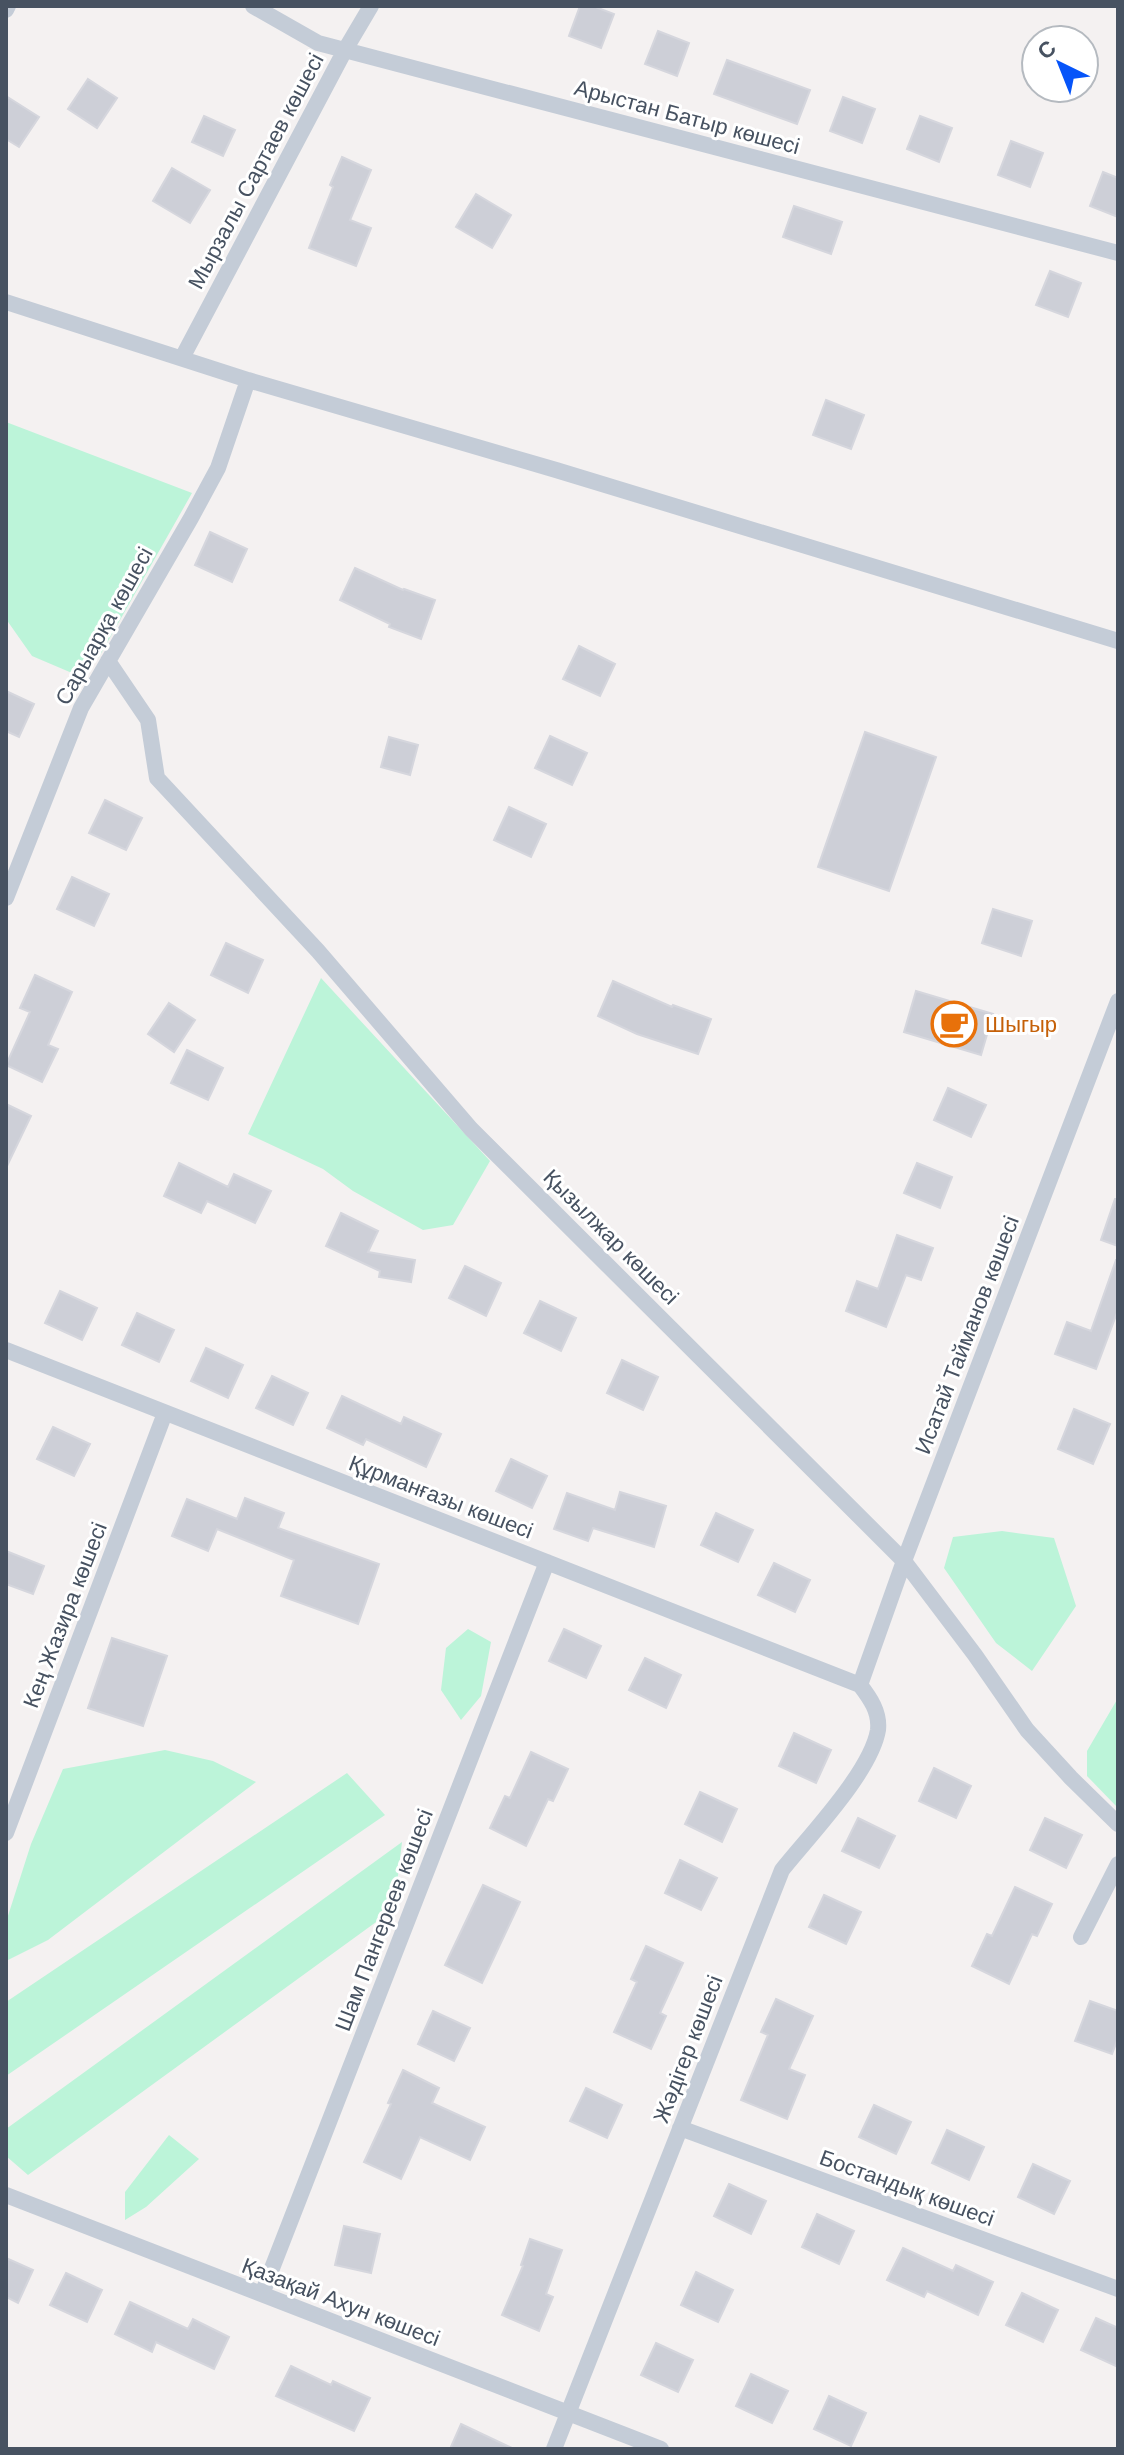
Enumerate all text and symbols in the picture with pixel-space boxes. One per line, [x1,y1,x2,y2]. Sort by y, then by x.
north arrow [1020,24,1100,104]
text: С [1032,35,1061,64]
street label: Мырзалы Сартаев көшесі [183,49,329,293]
street label: Арыстан Батыр көшесі [572,75,802,159]
street label: Сарыарқа көшесі [50,543,158,709]
cafe icon: Шыгыр [930,1000,978,1048]
place label: Шыгыр [985,1012,1057,1037]
street label: Қызылжар көшесі [538,1164,684,1310]
street label: Исатай Тайманов көшесі [910,1212,1024,1458]
street label: Құрманғазы көшесі [345,1450,537,1544]
street label: Кең Жазира көшесі [18,1519,112,1711]
street label: Шам Пангереев көшесі [330,1805,438,2035]
street label: Жәдігер көшесі [648,1972,728,2126]
street label: Бостандық көшесі [816,2145,998,2231]
street label: Қазақай Ахун көшесі [239,2253,443,2351]

